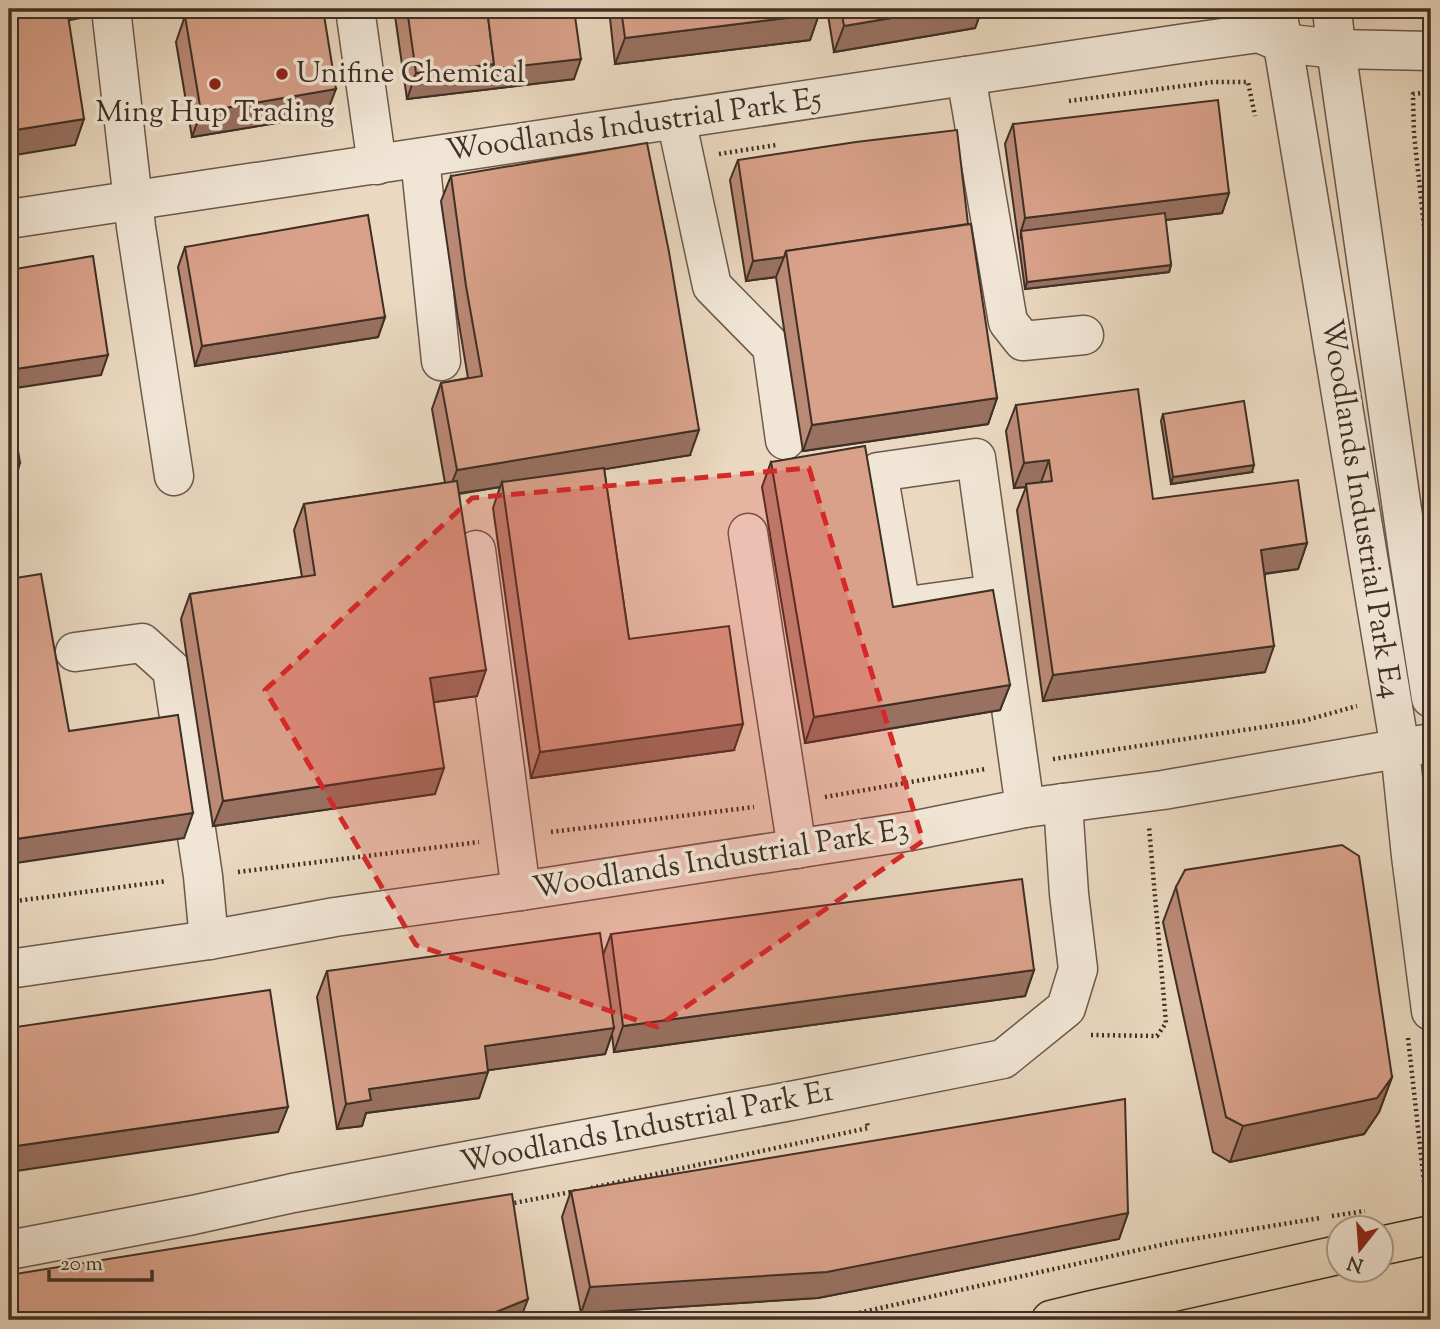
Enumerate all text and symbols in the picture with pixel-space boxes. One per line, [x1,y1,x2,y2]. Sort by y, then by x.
place label: Unifine Chemical [296,53,525,96]
marker: Unifine Chemical [274,66,290,82]
marker: Ming Hup Trading [207,76,223,92]
street label: Woodlands Industrial Park E5 [444,78,824,174]
place label: Ming Hup Trading [95,92,335,135]
street label: Woodlands Industrial Park E4 [1309,316,1411,702]
street label: Woodlands Industrial Park E3 [530,809,912,911]
street label: Woodlands Industrial Park E1 [457,1071,837,1185]
north arrow [1324,1214,1394,1284]
scale bar [49,1238,152,1282]
text: N [1345,1248,1367,1278]
text: 20 m [60,1250,103,1280]

